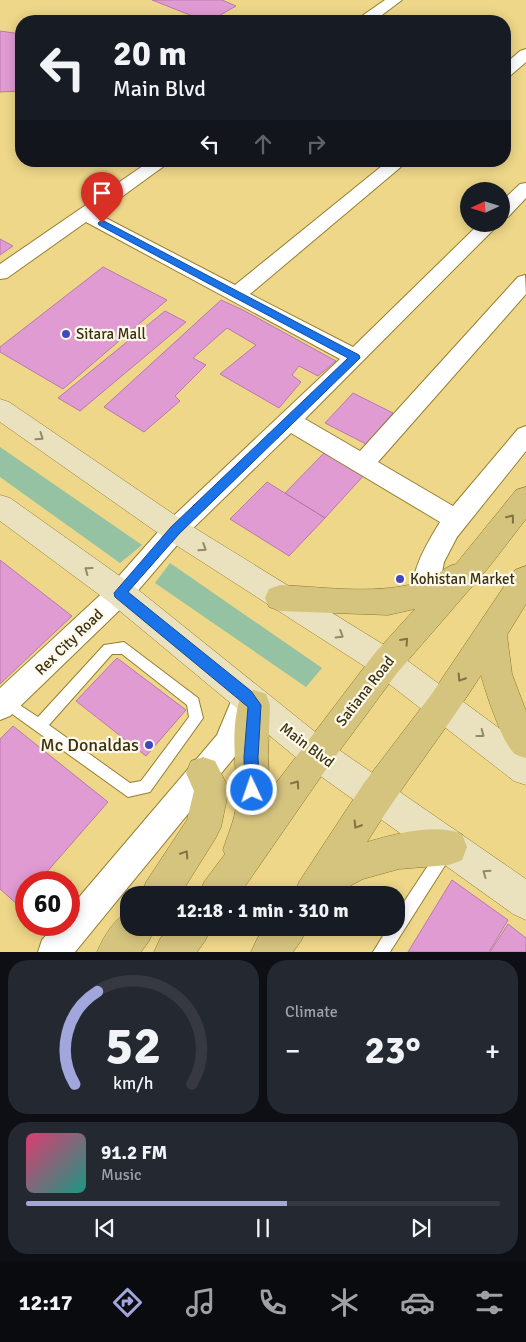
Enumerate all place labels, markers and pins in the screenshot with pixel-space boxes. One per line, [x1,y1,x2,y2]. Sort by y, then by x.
pin [81,172,123,223]
place label: Sitara Mall [76,325,146,343]
marker: Sitara Mall [60,328,72,340]
place label: Kohistan Market [410,570,515,588]
marker: Kohistan Market [394,573,406,585]
place label: Mc Donaldas [40,734,139,756]
marker: Mc Donaldas [143,739,155,751]

